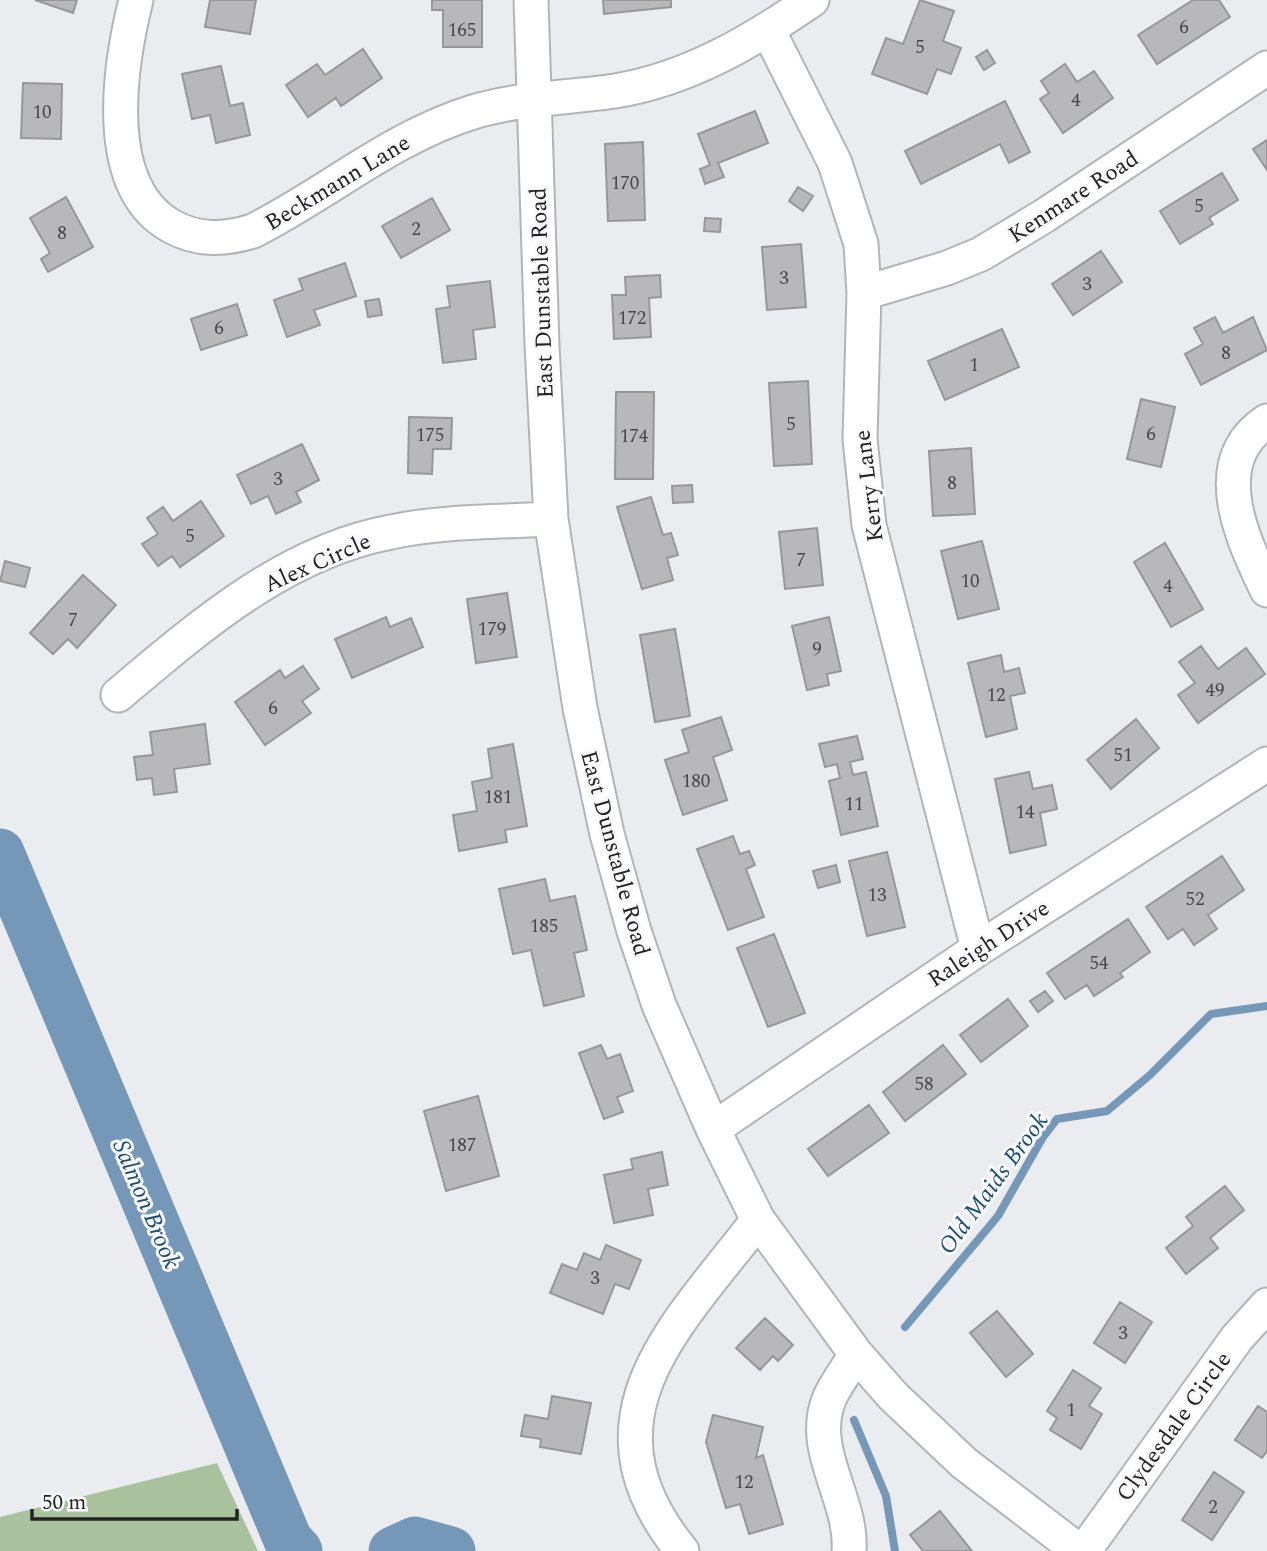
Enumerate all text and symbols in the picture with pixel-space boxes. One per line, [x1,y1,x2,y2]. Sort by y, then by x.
house number: 6 [1179,13,1189,42]
house number: 165 [448,16,476,45]
house number: 5 [915,33,925,62]
house number: 4 [1071,86,1081,115]
house number: 10 [32,98,52,127]
street label: Beckmann Lane [258,126,417,241]
street label: Kenmare Road [1002,142,1146,253]
house number: 170 [611,169,639,198]
street label: East Dunstable Road [521,187,564,399]
house number: 5 [1194,192,1204,221]
house number: 2 [411,215,421,244]
house number: 8 [57,219,67,248]
house number: 3 [779,264,789,293]
house number: 3 [1082,270,1092,299]
house number: 172 [618,304,646,333]
house number: 6 [214,314,224,343]
house number: 8 [1221,339,1231,368]
house number: 1 [969,351,979,380]
house number: 5 [786,410,796,439]
house number: 6 [1146,420,1156,449]
house number: 175 [416,421,444,450]
house number: 174 [620,422,649,451]
street label: Kerry Lane [845,428,894,544]
house number: 3 [273,465,283,494]
house number: 8 [947,469,957,498]
house number: 5 [185,522,195,551]
street label: Alex Circle [259,524,377,602]
house number: 7 [796,546,806,575]
house number: 10 [960,567,980,596]
house number: 4 [1163,572,1173,601]
house number: 7 [68,606,78,635]
house number: 179 [478,615,506,644]
house number: 9 [812,635,822,664]
house number: 49 [1205,676,1225,705]
house number: 12 [986,681,1006,710]
house number: 6 [268,694,278,723]
house number: 51 [1113,741,1133,770]
street label: East Dunstable Road [570,747,659,960]
house number: 180 [682,767,710,796]
house number: 181 [484,783,512,812]
house number: 11 [844,790,864,819]
house number: 14 [1015,798,1035,827]
house number: 13 [867,881,887,910]
house number: 52 [1185,885,1205,914]
street label: Raleigh Drive [921,892,1057,997]
house number: 185 [530,912,558,941]
house number: 54 [1089,949,1109,978]
house number: 58 [914,1070,934,1099]
water label: Old Maids Brook [930,1105,1058,1262]
house number: 187 [448,1131,476,1160]
water label: Salmon Brook [103,1134,189,1275]
house number: 3 [590,1264,600,1293]
house number: 3 [1118,1319,1128,1348]
street label: Clydesdale Circle [1108,1345,1241,1509]
house number: 1 [1066,1396,1076,1425]
house number: 12 [734,1468,754,1497]
scale bar [32,1478,236,1522]
text: 50 m [42,1487,86,1519]
house number: 2 [1208,1493,1218,1522]

